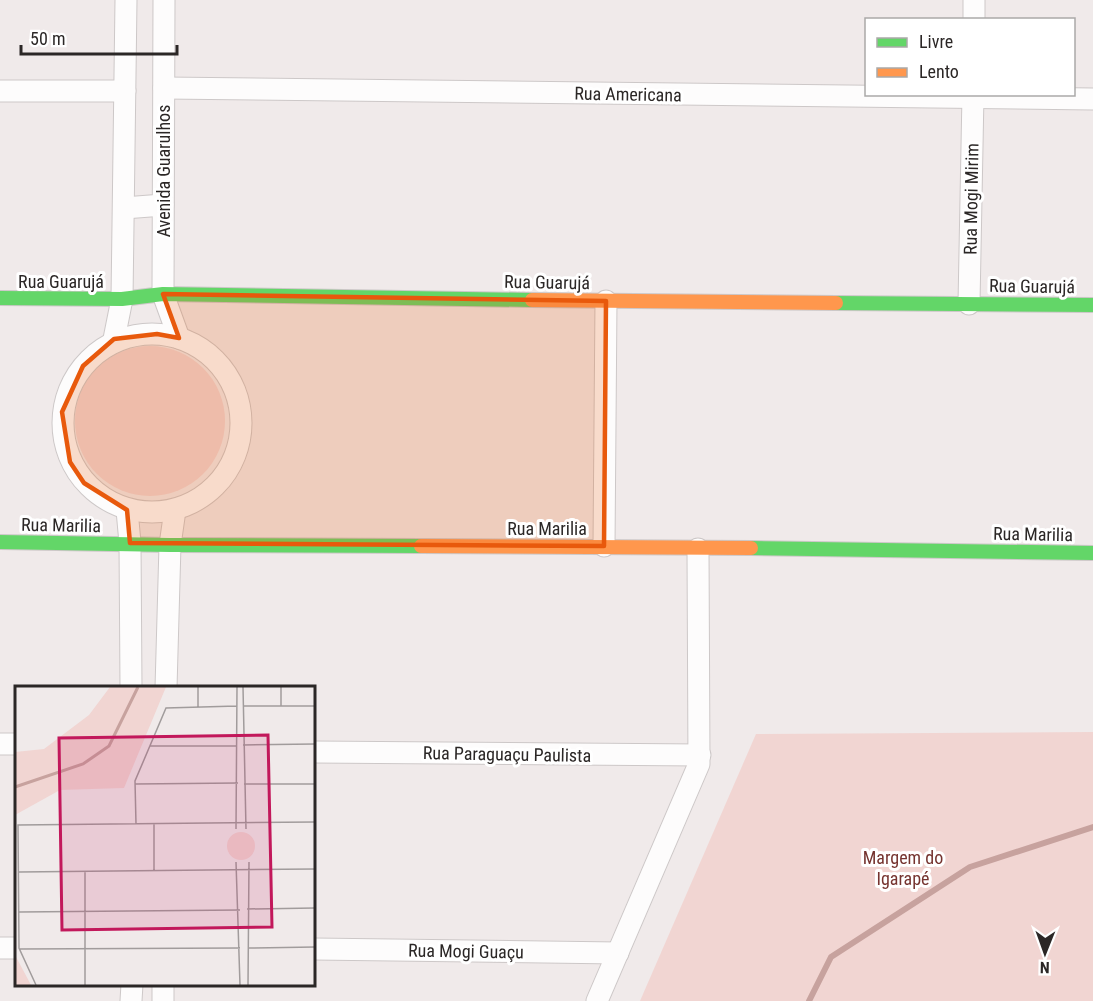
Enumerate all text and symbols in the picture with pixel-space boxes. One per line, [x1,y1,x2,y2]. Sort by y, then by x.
scale bar [21,18,177,56]
legend [865,18,1075,96]
text: 50 m [30,28,65,49]
text: Livre [919,31,953,52]
text: Lento [919,61,959,82]
street label: Rua Americana [574,83,682,105]
street label: Avenida Guarulhos [153,105,174,237]
street label: Rua Mogi Mirim [960,143,982,255]
street label: Rua Guarujá [18,271,104,292]
street label: Rua Guarujá [504,271,590,293]
street label: Rua Guarujá [989,275,1075,297]
street label: Rua Marilia [21,514,101,536]
street label: Rua Marilia [507,518,587,539]
street label: Rua Marilia [993,523,1073,545]
inset map [15,686,315,986]
street label: Rua Paraguaçu Paulista [423,742,591,766]
park label: Margem do Igarapé [863,847,943,889]
north arrow [1015,923,1075,983]
street label: Rua Mogi Guaçu [408,939,524,963]
text: N [1040,958,1050,977]

